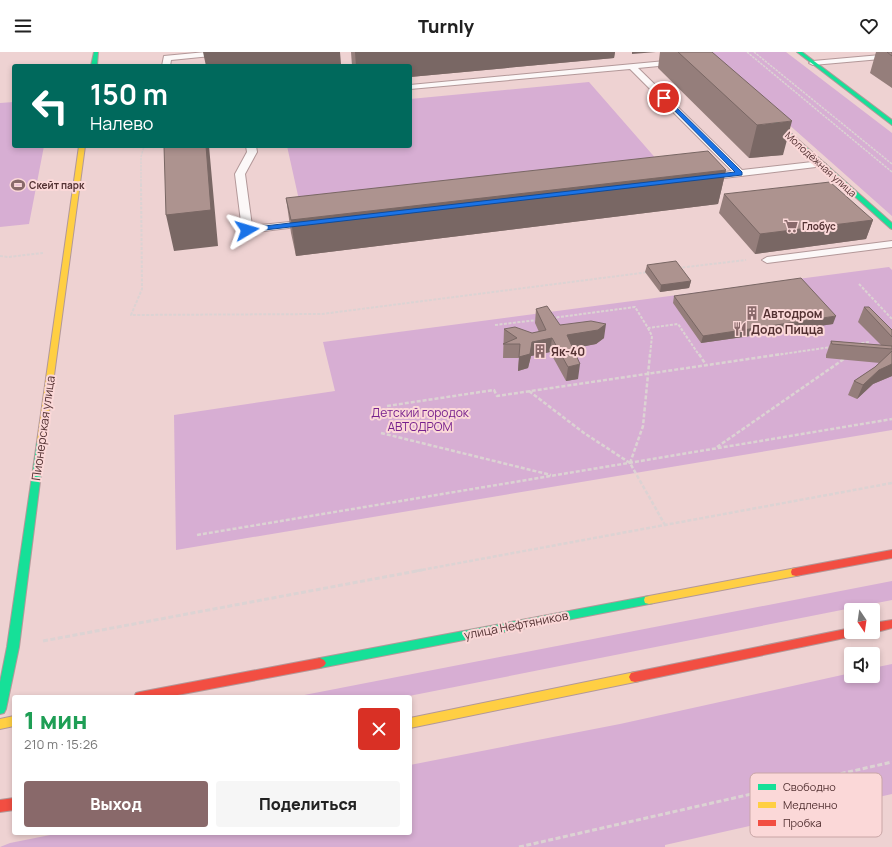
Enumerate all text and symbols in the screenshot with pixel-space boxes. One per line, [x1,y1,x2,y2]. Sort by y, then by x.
text: Turnly [418,14,474,38]
icon: menu [12,15,34,37]
icon: heart [858,15,880,37]
text: 150 m [90,75,168,113]
icon: left [24,80,76,132]
pin [647,81,681,115]
icon: arrive [653,87,675,109]
text: Налево [90,111,154,135]
street label: Молодёжная улица [782,128,860,200]
sports icon: Скейт парк [10,177,26,193]
place label: Скейт парк [29,178,85,192]
position arrow [226,209,268,251]
supermarket icon: Глобус [783,218,799,234]
place label: Глобус [802,219,836,233]
building icon: Автодром [744,305,760,321]
place label: Автодром [763,305,823,322]
restaurant icon: Додо Пицца [732,321,748,337]
place label: Додо Пицца [751,321,823,338]
building icon: Як-40 [532,343,548,359]
place label: Як-40 [551,343,585,360]
street label: Пионерская улица [27,375,59,481]
park label: Детский городок АВТОДРОМ [371,404,470,435]
north arrow [844,603,880,639]
map controls [844,603,880,683]
street label: улица Нефтяников [462,606,570,643]
button: sound [844,647,880,683]
text: 1 мин [24,703,87,736]
button: close [358,708,400,750]
text: 210 m · 15:26 [24,735,98,753]
legend [750,773,882,837]
text: Свободно [783,779,836,794]
button: Выход [24,781,208,827]
button: Поделиться [216,781,400,827]
text: Медленно [783,797,838,812]
text: Пробка [783,815,822,830]

